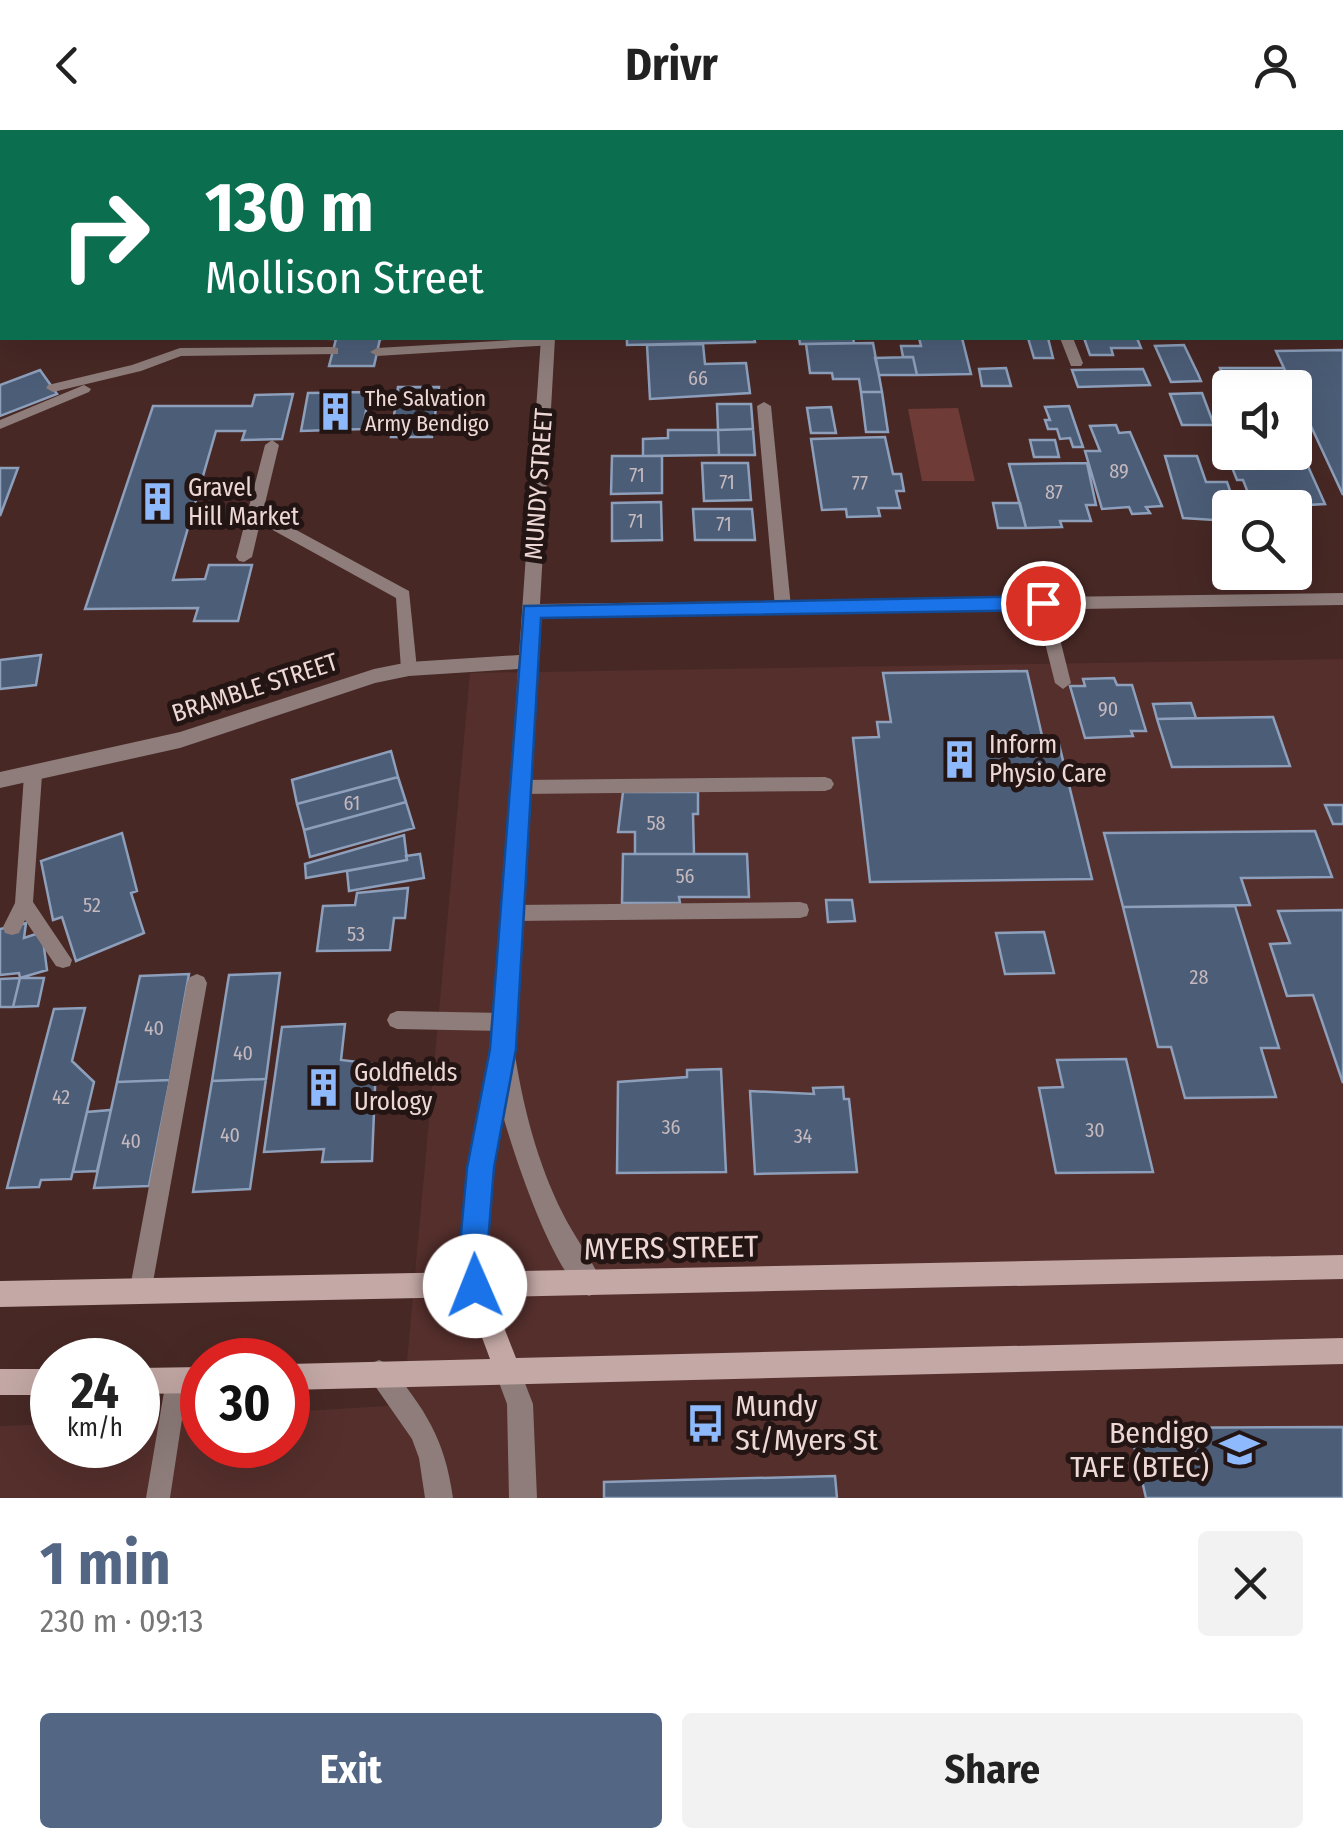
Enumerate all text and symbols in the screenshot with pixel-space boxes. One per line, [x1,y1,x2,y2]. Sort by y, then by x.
icon: back [40,38,95,93]
text: Drivr [625,38,718,92]
icon: person [1248,38,1303,93]
text: 130 m [205,166,374,250]
icon: right [40,170,170,300]
text: Mollison Street [205,251,484,305]
house number: 66 [688,366,708,390]
map controls [1212,370,1312,590]
button: sound [1212,370,1312,470]
place label: The Salvation Army Bendigo [365,385,489,437]
building icon: The Salvation Army Bendigo [314,390,356,432]
street label: MUNDY STREET [519,407,559,561]
house number: 89 [1109,459,1129,483]
house number: 71 [629,463,645,487]
house number: 71 [719,470,735,494]
house number: 77 [852,471,868,495]
place label: Gravel Hill Market [188,473,300,532]
house number: 87 [1045,480,1063,504]
building icon: Gravel Hill Market [137,481,179,523]
button: search [1212,490,1312,590]
house number: 71 [628,509,644,533]
house number: 71 [716,512,732,536]
pin [1001,561,1086,646]
icon: arrive [1016,576,1071,631]
street label: BRAMBLE STREET [168,647,342,729]
house number: 90 [1098,697,1118,721]
place label: Inform Physio Care [989,730,1107,789]
building icon: Inform Physio Care [938,738,980,780]
house number: 61 [344,791,360,815]
house number: 58 [646,811,666,835]
house number: 56 [675,864,695,888]
house number: 52 [83,893,101,917]
house number: 53 [347,922,365,946]
house number: 28 [1190,965,1208,989]
house number: 40 [144,1016,164,1040]
house number: 40 [233,1041,253,1065]
place label: Goldfields Urology [354,1058,457,1117]
building icon: Goldfields Urology [303,1066,345,1108]
house number: 42 [52,1085,70,1109]
house number: 36 [662,1115,681,1139]
house number: 30 [1085,1118,1105,1142]
house number: 40 [220,1123,240,1147]
house number: 34 [794,1124,813,1148]
house number: 40 [121,1129,141,1153]
street label: MYERS STREET [583,1228,759,1268]
position arrow [423,1234,527,1338]
speed limit sign: 30 [180,1338,310,1468]
text: 24 [71,1361,119,1421]
place label: Mundy St/Myers St [735,1388,878,1458]
bus stop icon: Mundy St/Myers St [684,1402,726,1444]
text: km/h [67,1413,123,1443]
place label: Bendigo TAFE (BTEC) [1070,1415,1209,1485]
school or university icon: Bendigo TAFE (BTEC) [1218,1429,1260,1471]
text: 1 min [40,1528,171,1600]
button: close [1198,1531,1303,1636]
text: 230 m · 09:13 [40,1602,203,1640]
button: Exit [40,1713,662,1828]
button: Share [682,1713,1303,1828]

